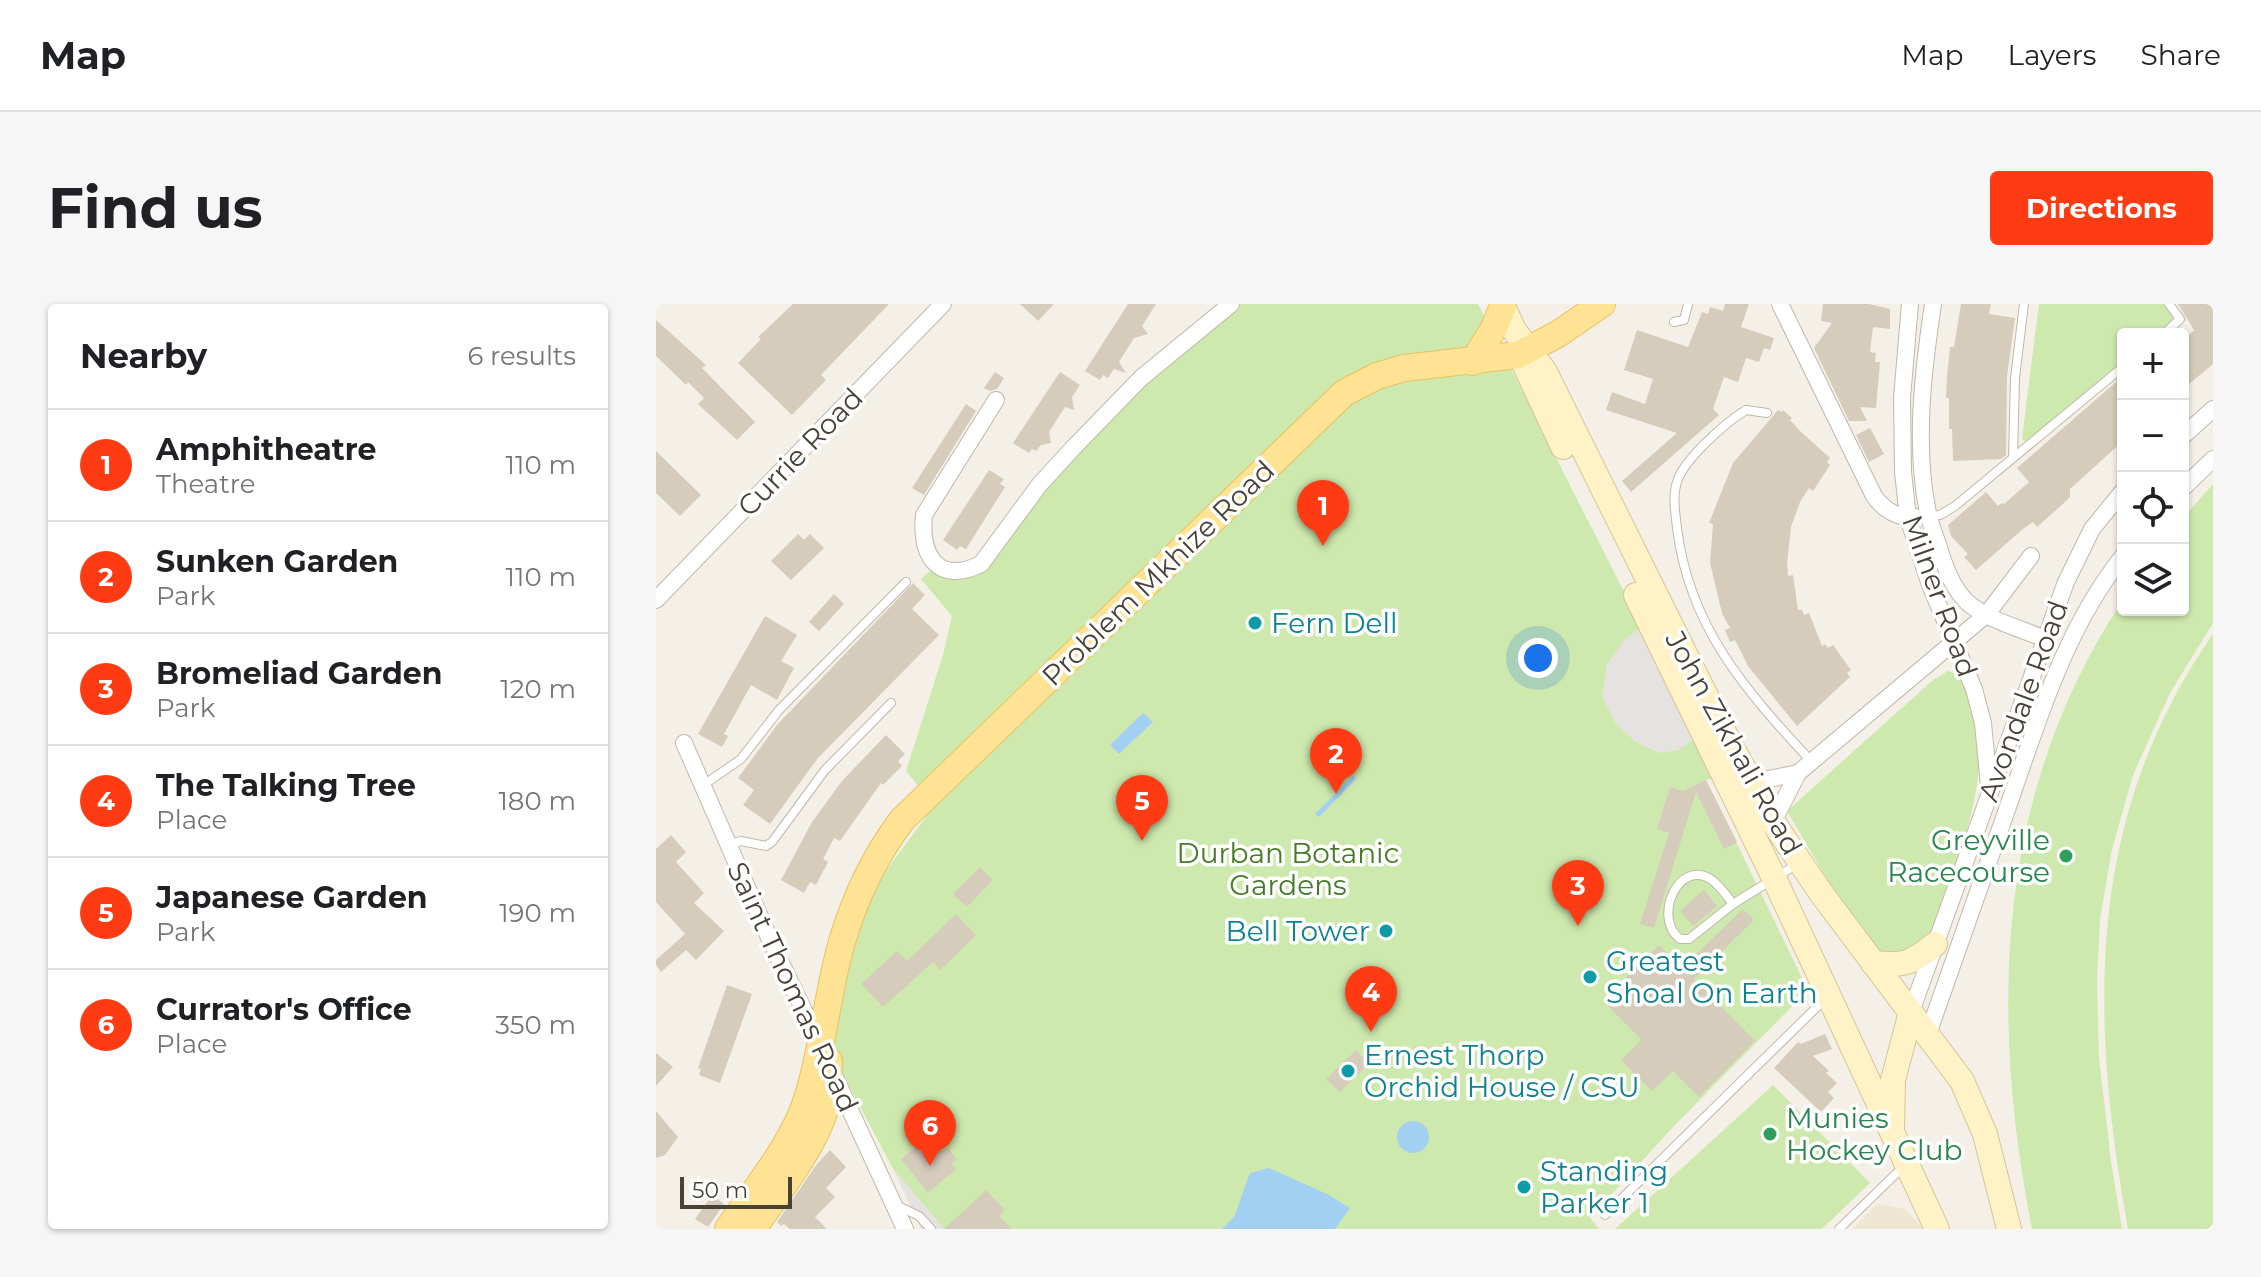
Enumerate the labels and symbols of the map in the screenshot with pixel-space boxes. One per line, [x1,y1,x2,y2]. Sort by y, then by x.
street label: Currie Road [730,381,870,523]
street label: Problem Mkhize Road [1035,453,1281,693]
pin: 1 [1297,480,1349,546]
street label: Milner Road [1895,511,1985,681]
street label: Avondale Road [1971,596,2075,806]
place label: Fern Dell [1271,606,1398,640]
marker: Fern Dell [1246,614,1264,632]
street label: John Zikhali Road [1658,624,1810,861]
your location [1518,638,1558,678]
pin: 2 [1310,728,1362,794]
pin: 5 [1116,775,1168,841]
place label: Greyville Racecourse [1887,823,2050,889]
park label: Durban Botanic Gardens [1177,836,1399,902]
marker: Greyville Racecourse [2057,847,2075,865]
street label: Saint Thomas Road [720,857,866,1117]
pin: 3 [1552,860,1604,926]
place label: Bell Tower [1226,914,1370,948]
marker: Bell Tower [1377,922,1395,940]
place label: Greatest Shoal On Earth [1606,944,1818,1010]
pin: 4 [1345,966,1397,1032]
marker: Greatest Shoal On Earth [1581,968,1599,986]
place label: Ernest Thorp Orchid House / CSU [1364,1038,1640,1104]
marker: Ernest Thorp Orchid House / CSU [1339,1062,1357,1080]
pin: 6 [904,1100,956,1166]
place label: Munies Hockey Club [1786,1101,1962,1167]
marker: Munies Hockey Club [1761,1125,1779,1143]
place label: Standing Parker 1 [1540,1154,1668,1220]
scale bar [680,1173,792,1209]
marker: Standing Parker 1 [1515,1178,1533,1196]

